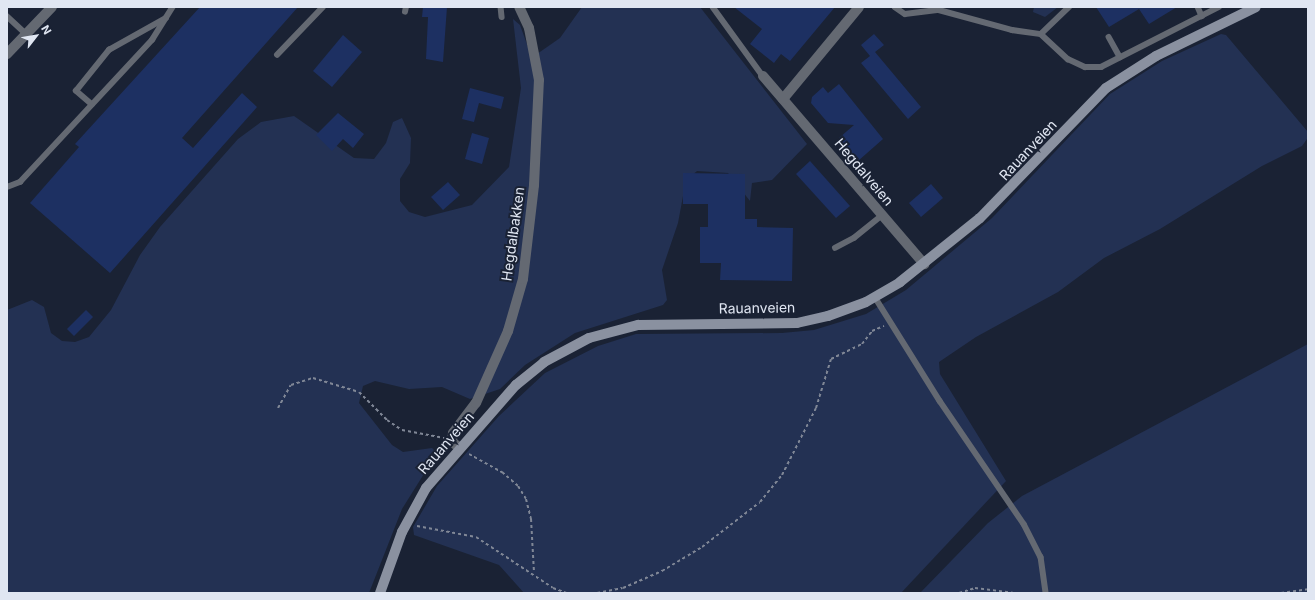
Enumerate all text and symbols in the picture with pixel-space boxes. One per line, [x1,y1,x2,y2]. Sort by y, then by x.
north arrow [16,16,56,56]
text: N [38,23,54,37]
street label: Rauanveien [996,116,1060,184]
street label: Hegdalveien [831,135,897,209]
street label: Hegdalbakken [498,186,528,282]
street label: Rauanveien [719,299,795,317]
street label: Rauanveien [415,409,477,477]

